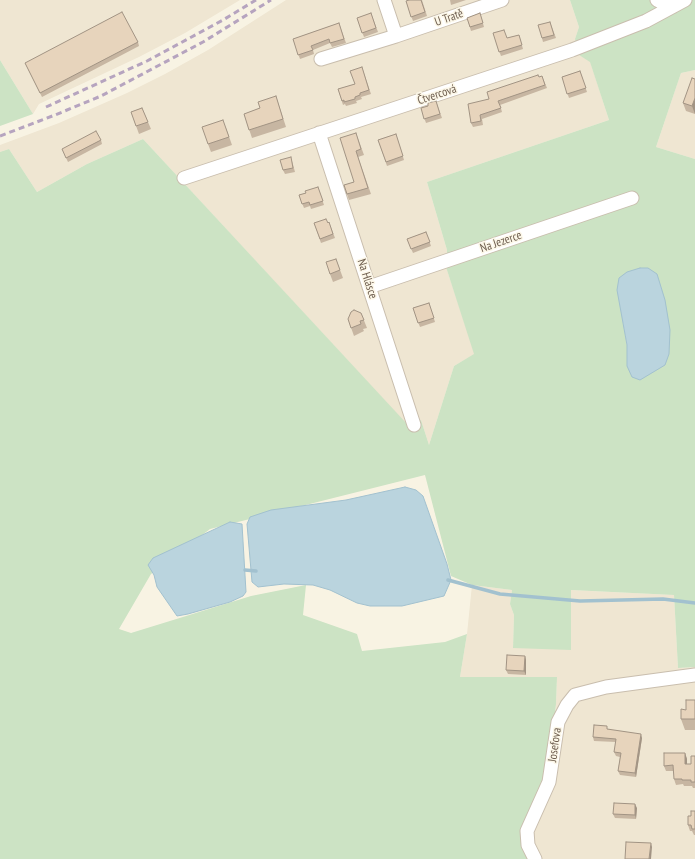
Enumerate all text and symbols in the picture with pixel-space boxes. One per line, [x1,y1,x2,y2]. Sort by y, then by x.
street label: U Tratě [433,6,465,30]
street label: Čtvercová [416,82,458,108]
street label: Na Jezerce [478,228,524,256]
street label: Na Hlásce [354,257,380,301]
street label: Josefova [545,727,565,763]

